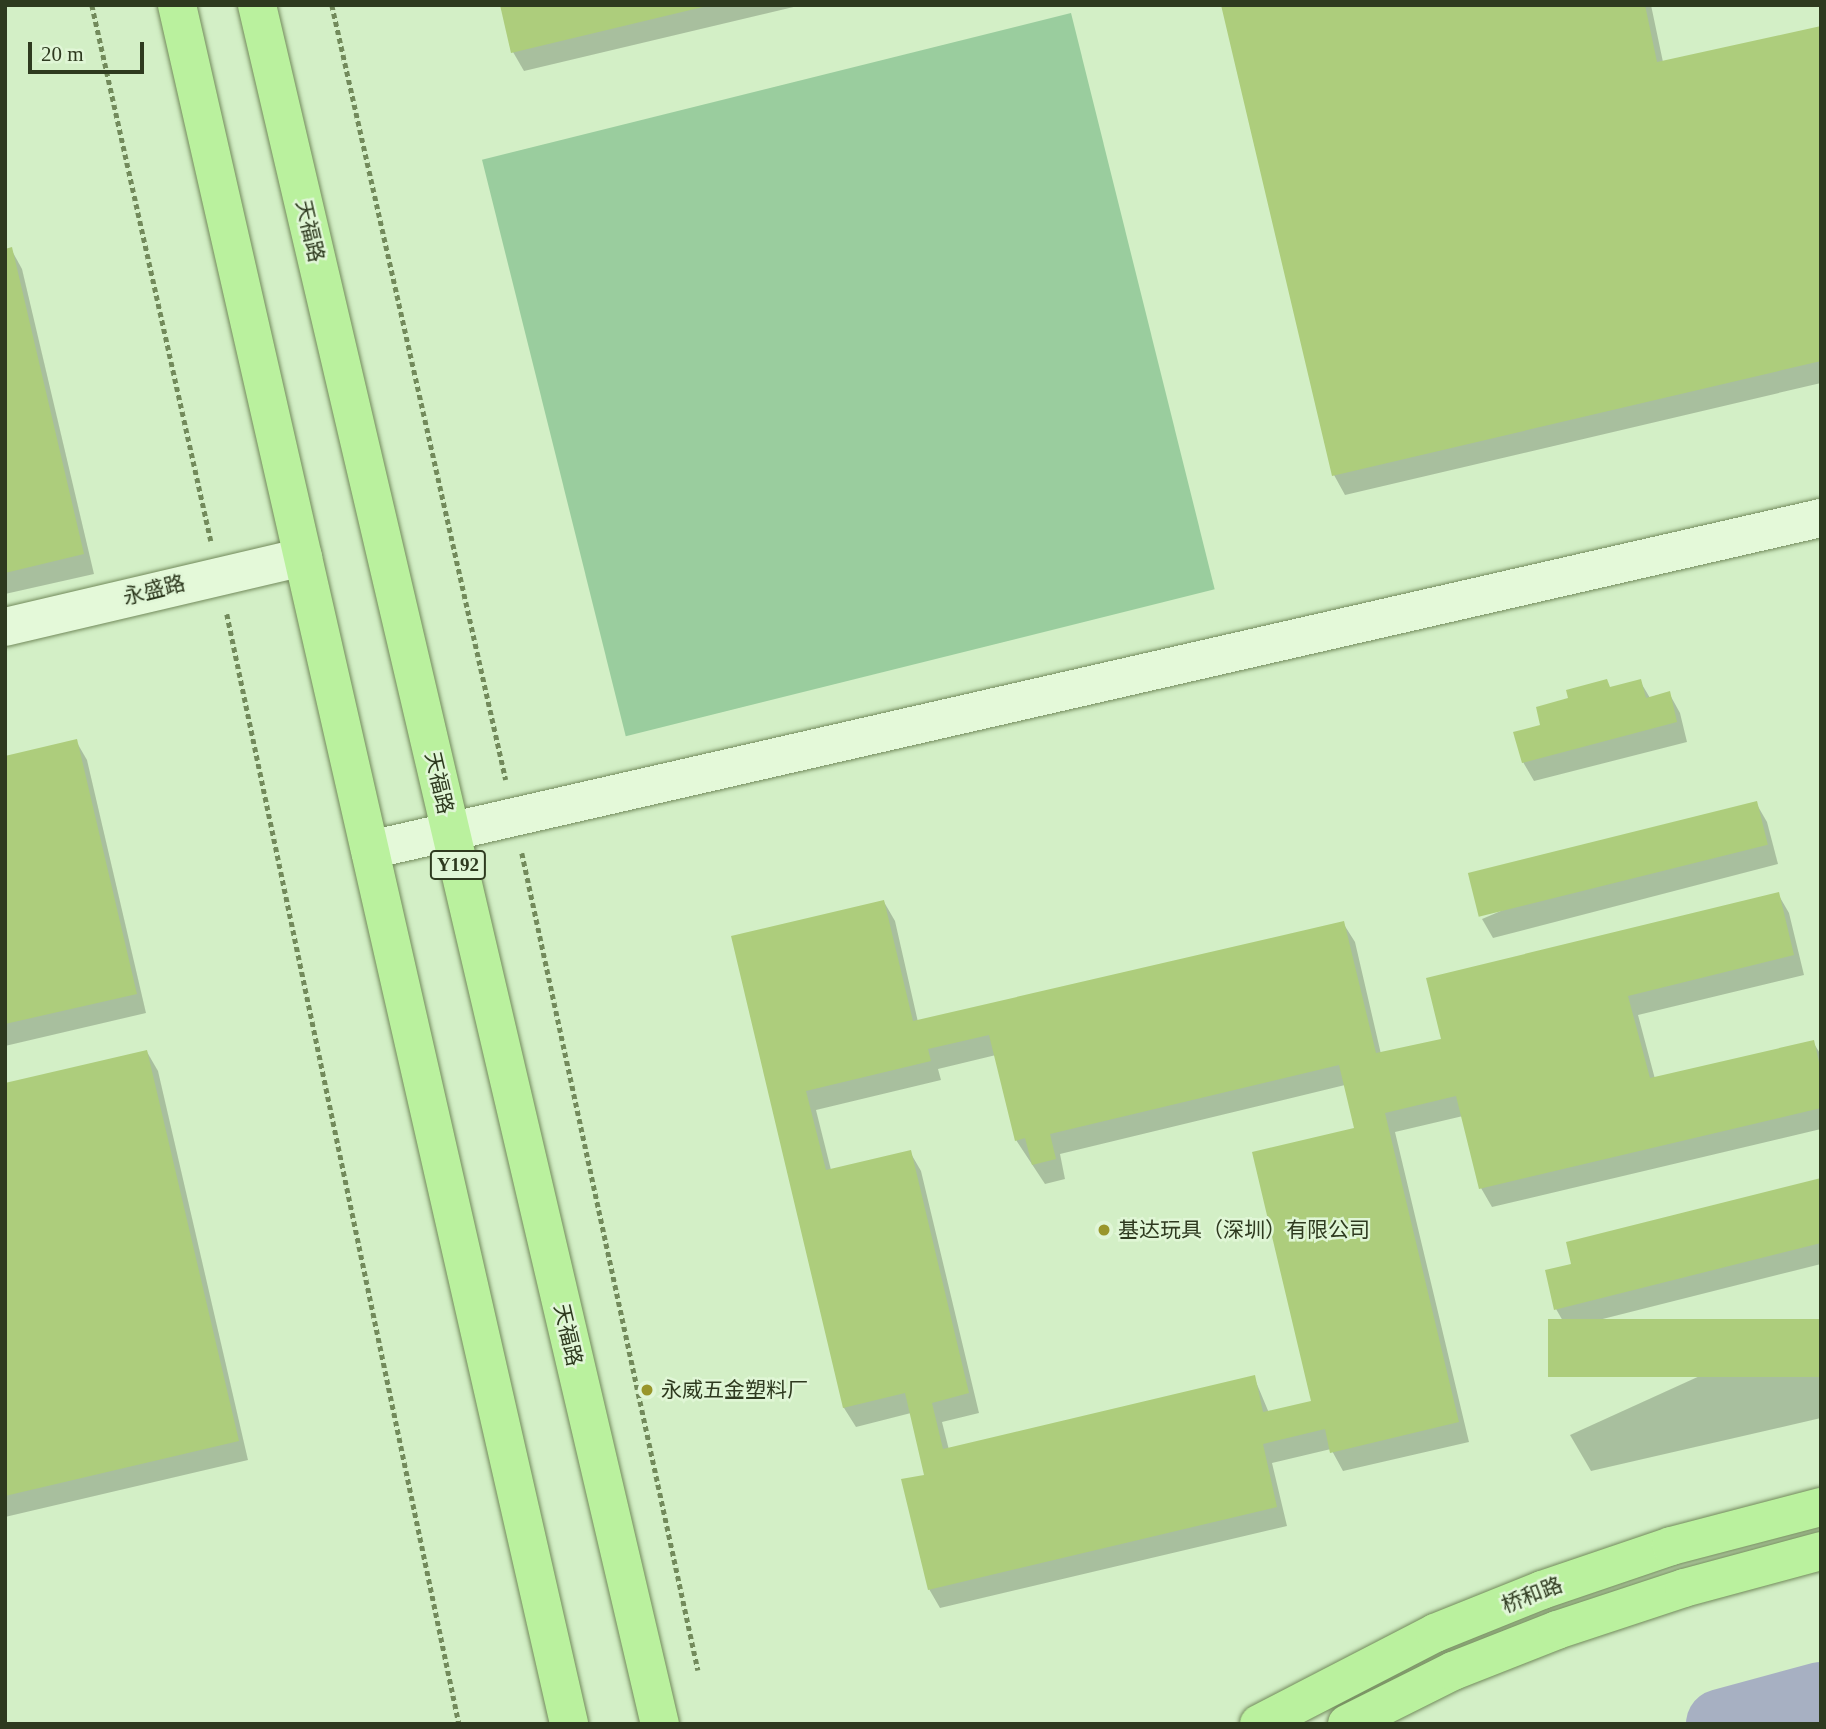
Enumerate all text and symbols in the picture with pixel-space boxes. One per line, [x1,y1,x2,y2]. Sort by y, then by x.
scale bar [32,28,147,72]
text: 20 m [41,42,84,66]
street label: 天福路 [291,197,329,265]
street label: 永盛路 [120,570,188,610]
street label: 天福路 [420,749,458,817]
road number: Y192 [428,850,488,880]
place label: 基达玩具（深圳）有限公司 [1118,1217,1370,1243]
marker: 基达玩具（深圳）有限公司 [1096,1222,1112,1238]
street label: 天福路 [549,1301,587,1369]
place label: 永威五金塑料厂 [661,1377,808,1403]
marker: 永威五金塑料厂 [639,1382,655,1398]
street label: 桥和路 [1498,1572,1566,1618]

